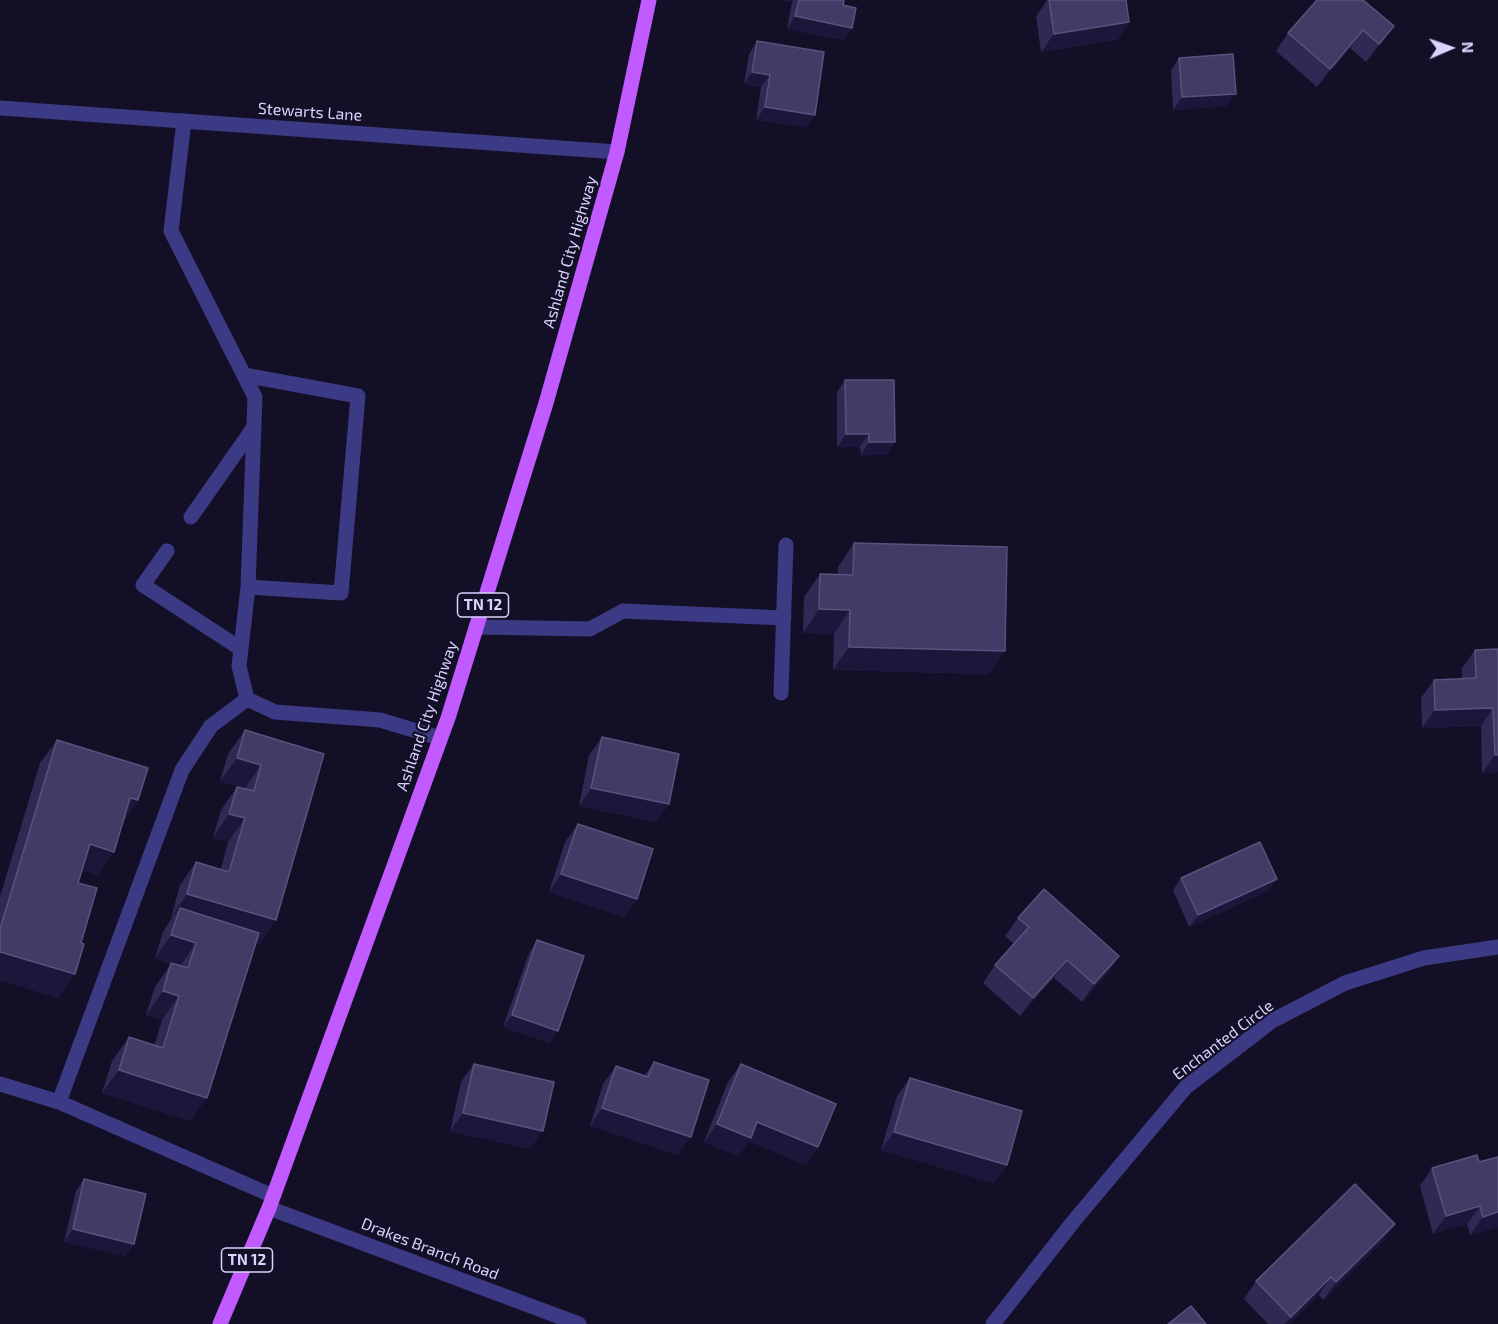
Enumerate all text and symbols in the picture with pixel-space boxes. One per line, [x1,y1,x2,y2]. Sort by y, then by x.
north arrow [1420,18,1480,78]
text: N [1459,41,1478,53]
street label: Stewarts Lane [257,99,363,125]
street label: Ashland City Highway [539,174,601,330]
road number: TN 12 [458,593,508,617]
street label: Ashland City Highway [392,638,462,794]
street label: Enchanted Circle [1169,996,1277,1084]
street label: Drakes Branch Road [358,1214,502,1284]
road number: TN 12 [222,1248,272,1272]

